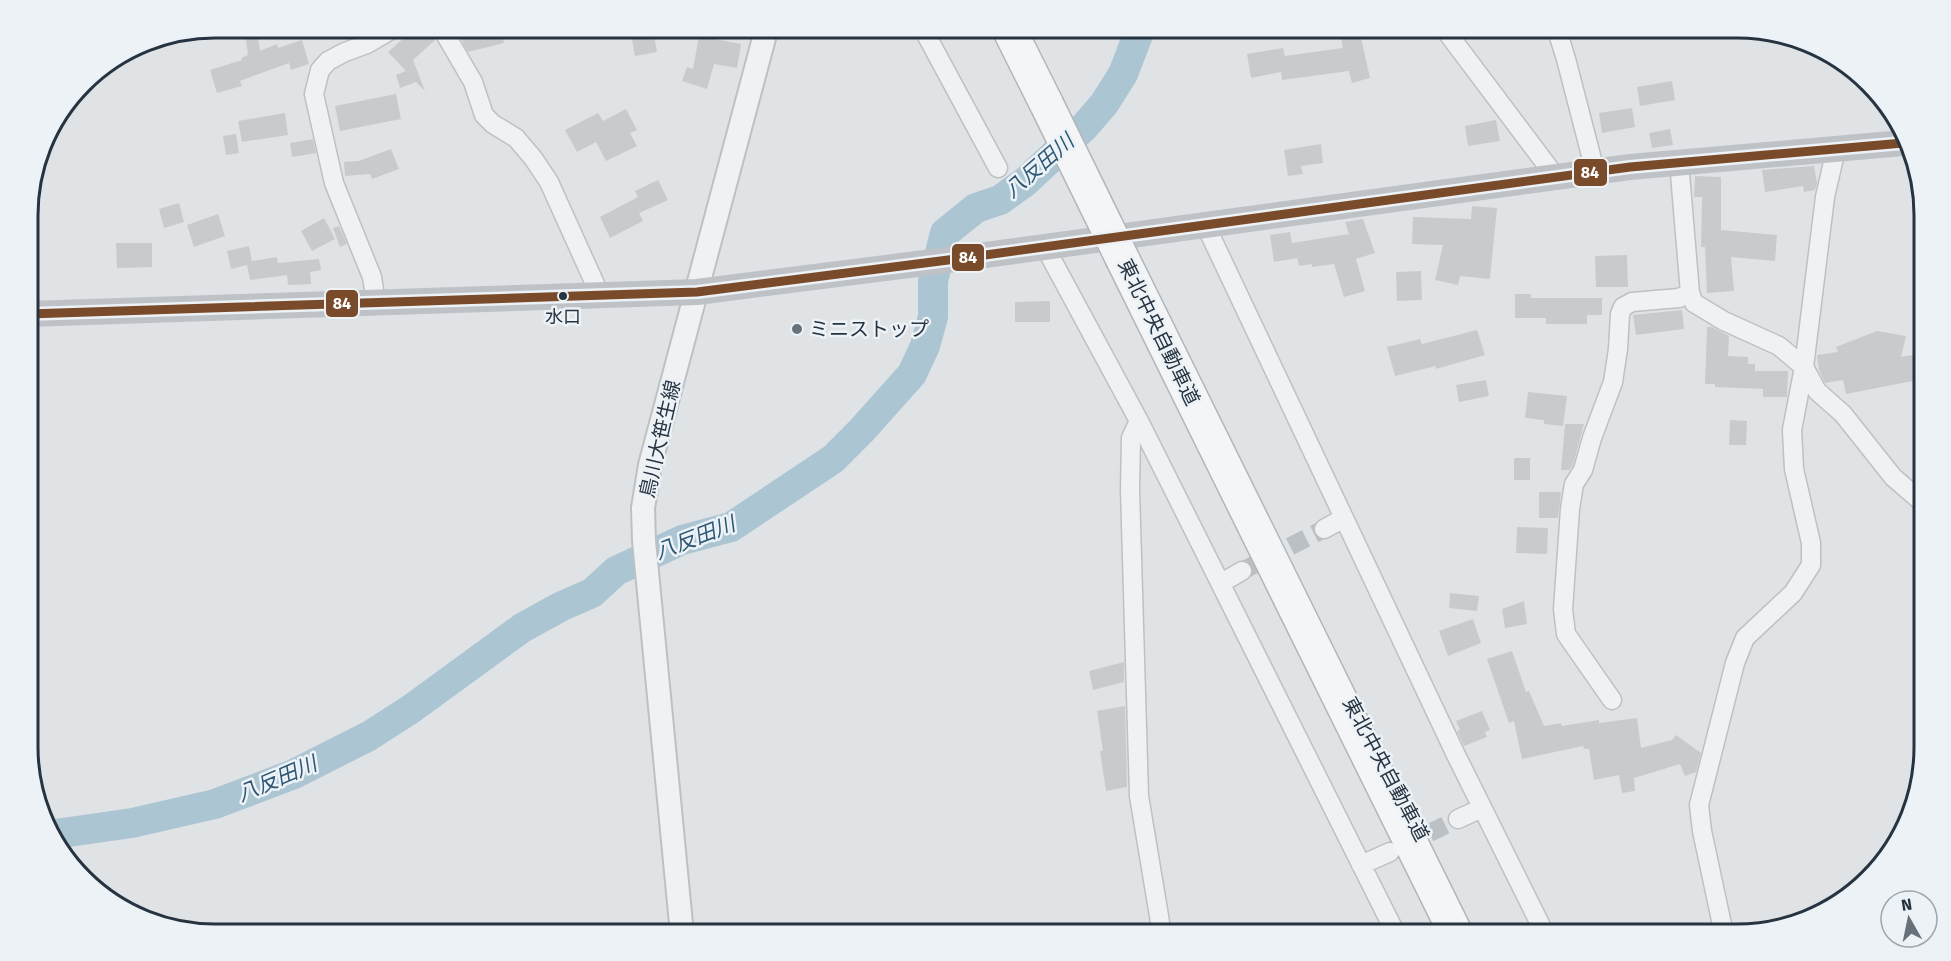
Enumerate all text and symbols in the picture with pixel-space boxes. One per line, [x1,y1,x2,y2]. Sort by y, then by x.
water label: 八反田川 [999,127,1081,203]
line badge: 84 [1573,158,1608,187]
text: 84 [1581,163,1599,182]
line badge: 84 [951,243,985,272]
text: 84 [959,248,977,267]
street label: 東北中央自動車道 [1113,255,1205,409]
line badge: 84 [325,289,359,318]
marker: 水口 [557,290,569,302]
text: 84 [333,294,351,313]
place label: 水口 [545,306,581,328]
place label: ミニストップ [809,317,929,341]
marker: ミニストップ [790,322,804,336]
street label: 鳥川大笹生線 [635,378,685,500]
water label: 八反田川 [651,510,741,565]
street label: 東北中央自動車道 [1338,693,1434,845]
water label: 八反田川 [233,750,323,807]
north arrow [1879,889,1939,949]
text: N [1900,894,1913,915]

